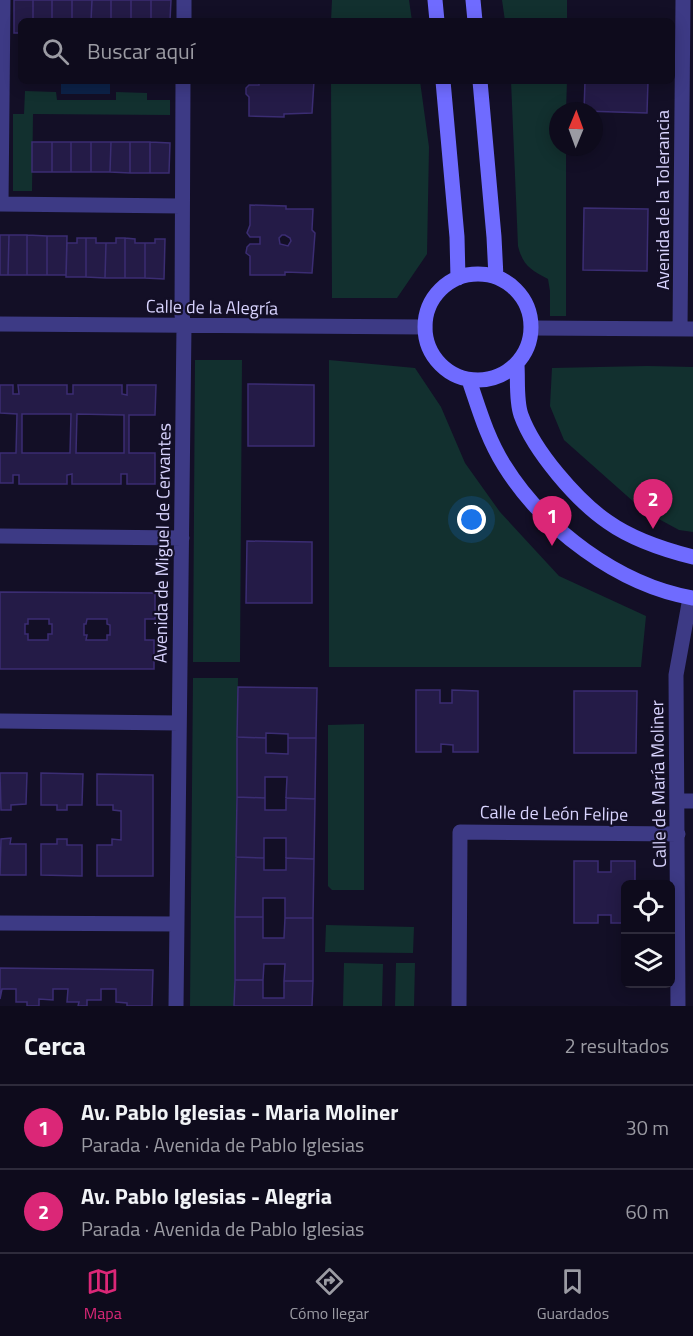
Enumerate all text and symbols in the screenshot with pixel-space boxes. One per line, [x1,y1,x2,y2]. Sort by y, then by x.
search box [18,18,675,84]
text: Buscar aquí [87,34,195,68]
icon: search [39,35,72,68]
north arrow [549,102,603,156]
street label: Avenida de la Tolerancia [649,110,676,290]
street label: Calle de la Alegría [146,292,278,322]
street label: Avenida de Miguel de Cervantes [146,423,178,663]
pin: 2 [634,480,672,529]
pin: 1 [532,496,572,546]
your location [457,505,486,534]
street label: Calle de María Moliner [643,700,673,868]
street label: Calle de León Felipe [480,798,628,828]
map controls [621,880,675,988]
button: locate [621,880,675,934]
button: layers [621,934,675,988]
text: Cerca [24,1026,86,1065]
text: 2 resultados [565,1030,669,1061]
text: Av. Pablo Iglesias - Maria Moliner [81,1095,398,1129]
text: 1 [38,1112,49,1143]
text: 30 m [625,1112,669,1143]
text: Parada · Avenida de Pablo Iglesias [81,1129,364,1160]
text: Av. Pablo Iglesias - Alegria [81,1179,332,1213]
text: 2 [38,1196,49,1227]
text: 60 m [625,1196,669,1227]
text: Parada · Avenida de Pablo Iglesias [81,1213,364,1244]
tab: Mapa [84,1265,122,1325]
tab: Cómo llegar [289,1265,369,1325]
tab: Guardados [537,1265,609,1325]

